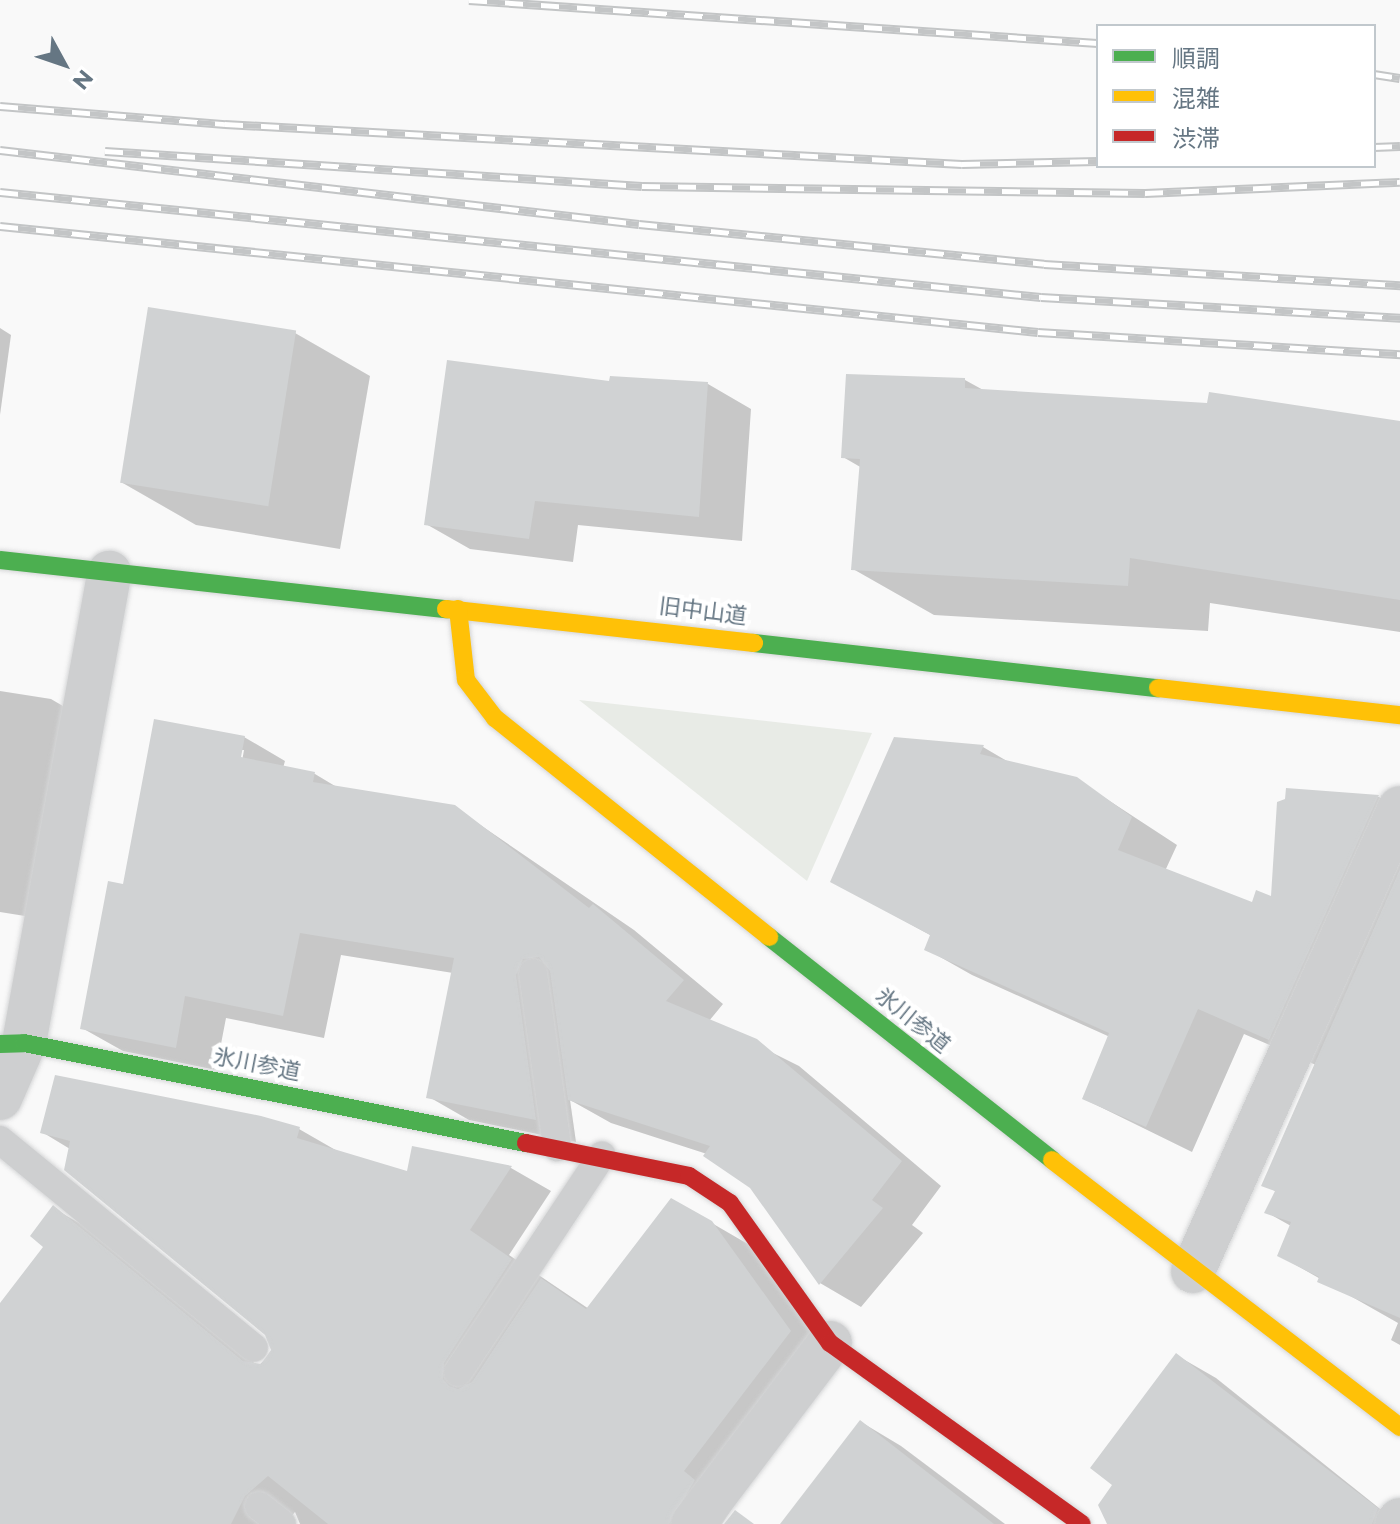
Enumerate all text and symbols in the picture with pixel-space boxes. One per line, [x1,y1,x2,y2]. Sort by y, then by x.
north arrow [24,24,104,104]
legend [1096,24,1376,168]
text: 順調 [1172,44,1220,73]
text: N [67,64,99,95]
text: 混雑 [1172,84,1220,113]
text: 渋滞 [1172,124,1220,153]
street label: 旧中山道 [658,593,748,629]
street label: 氷川参道 [870,982,956,1058]
street label: 氷川参道 [211,1043,303,1085]

